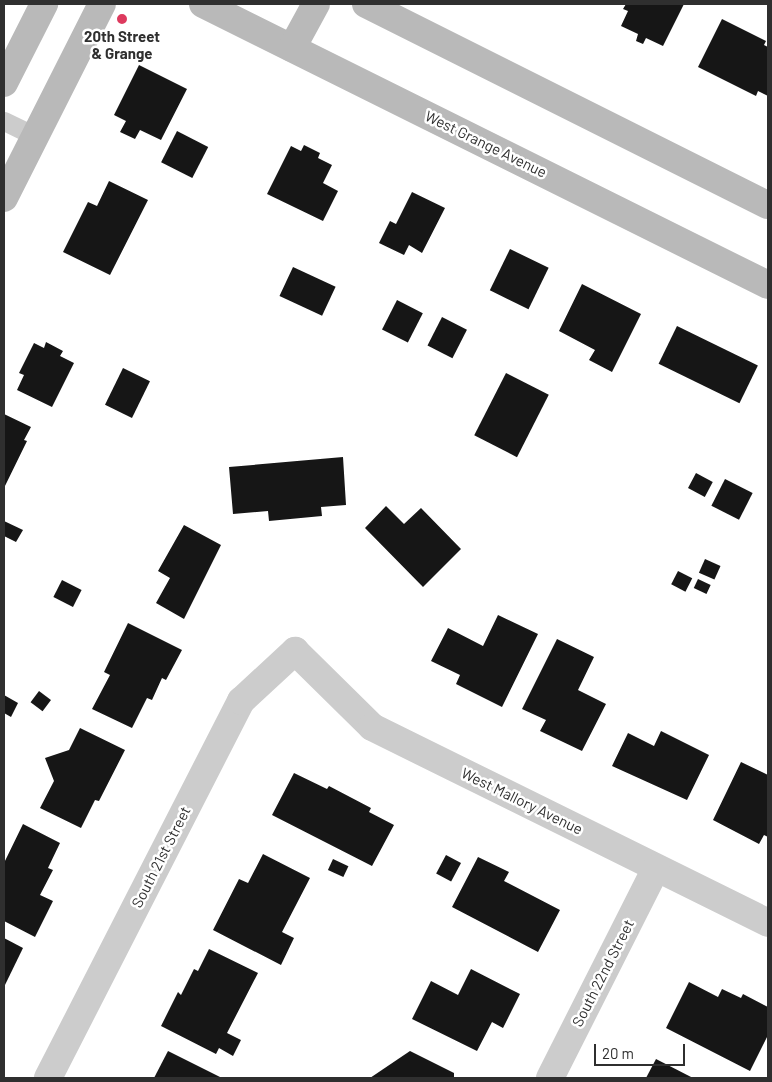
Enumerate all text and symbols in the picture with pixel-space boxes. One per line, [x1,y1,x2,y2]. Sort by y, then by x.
marker: 20th Street & Grange [116,13,128,25]
place label: 20th Street & Grange [84,27,160,62]
street label: West Grange Avenue [422,107,550,181]
street label: West Mallory Avenue [458,764,586,838]
street label: South 21st Street [128,803,194,911]
street label: South 22nd Street [568,916,638,1030]
scale bar [597,1034,688,1066]
text: 20 m [602,1044,634,1062]

